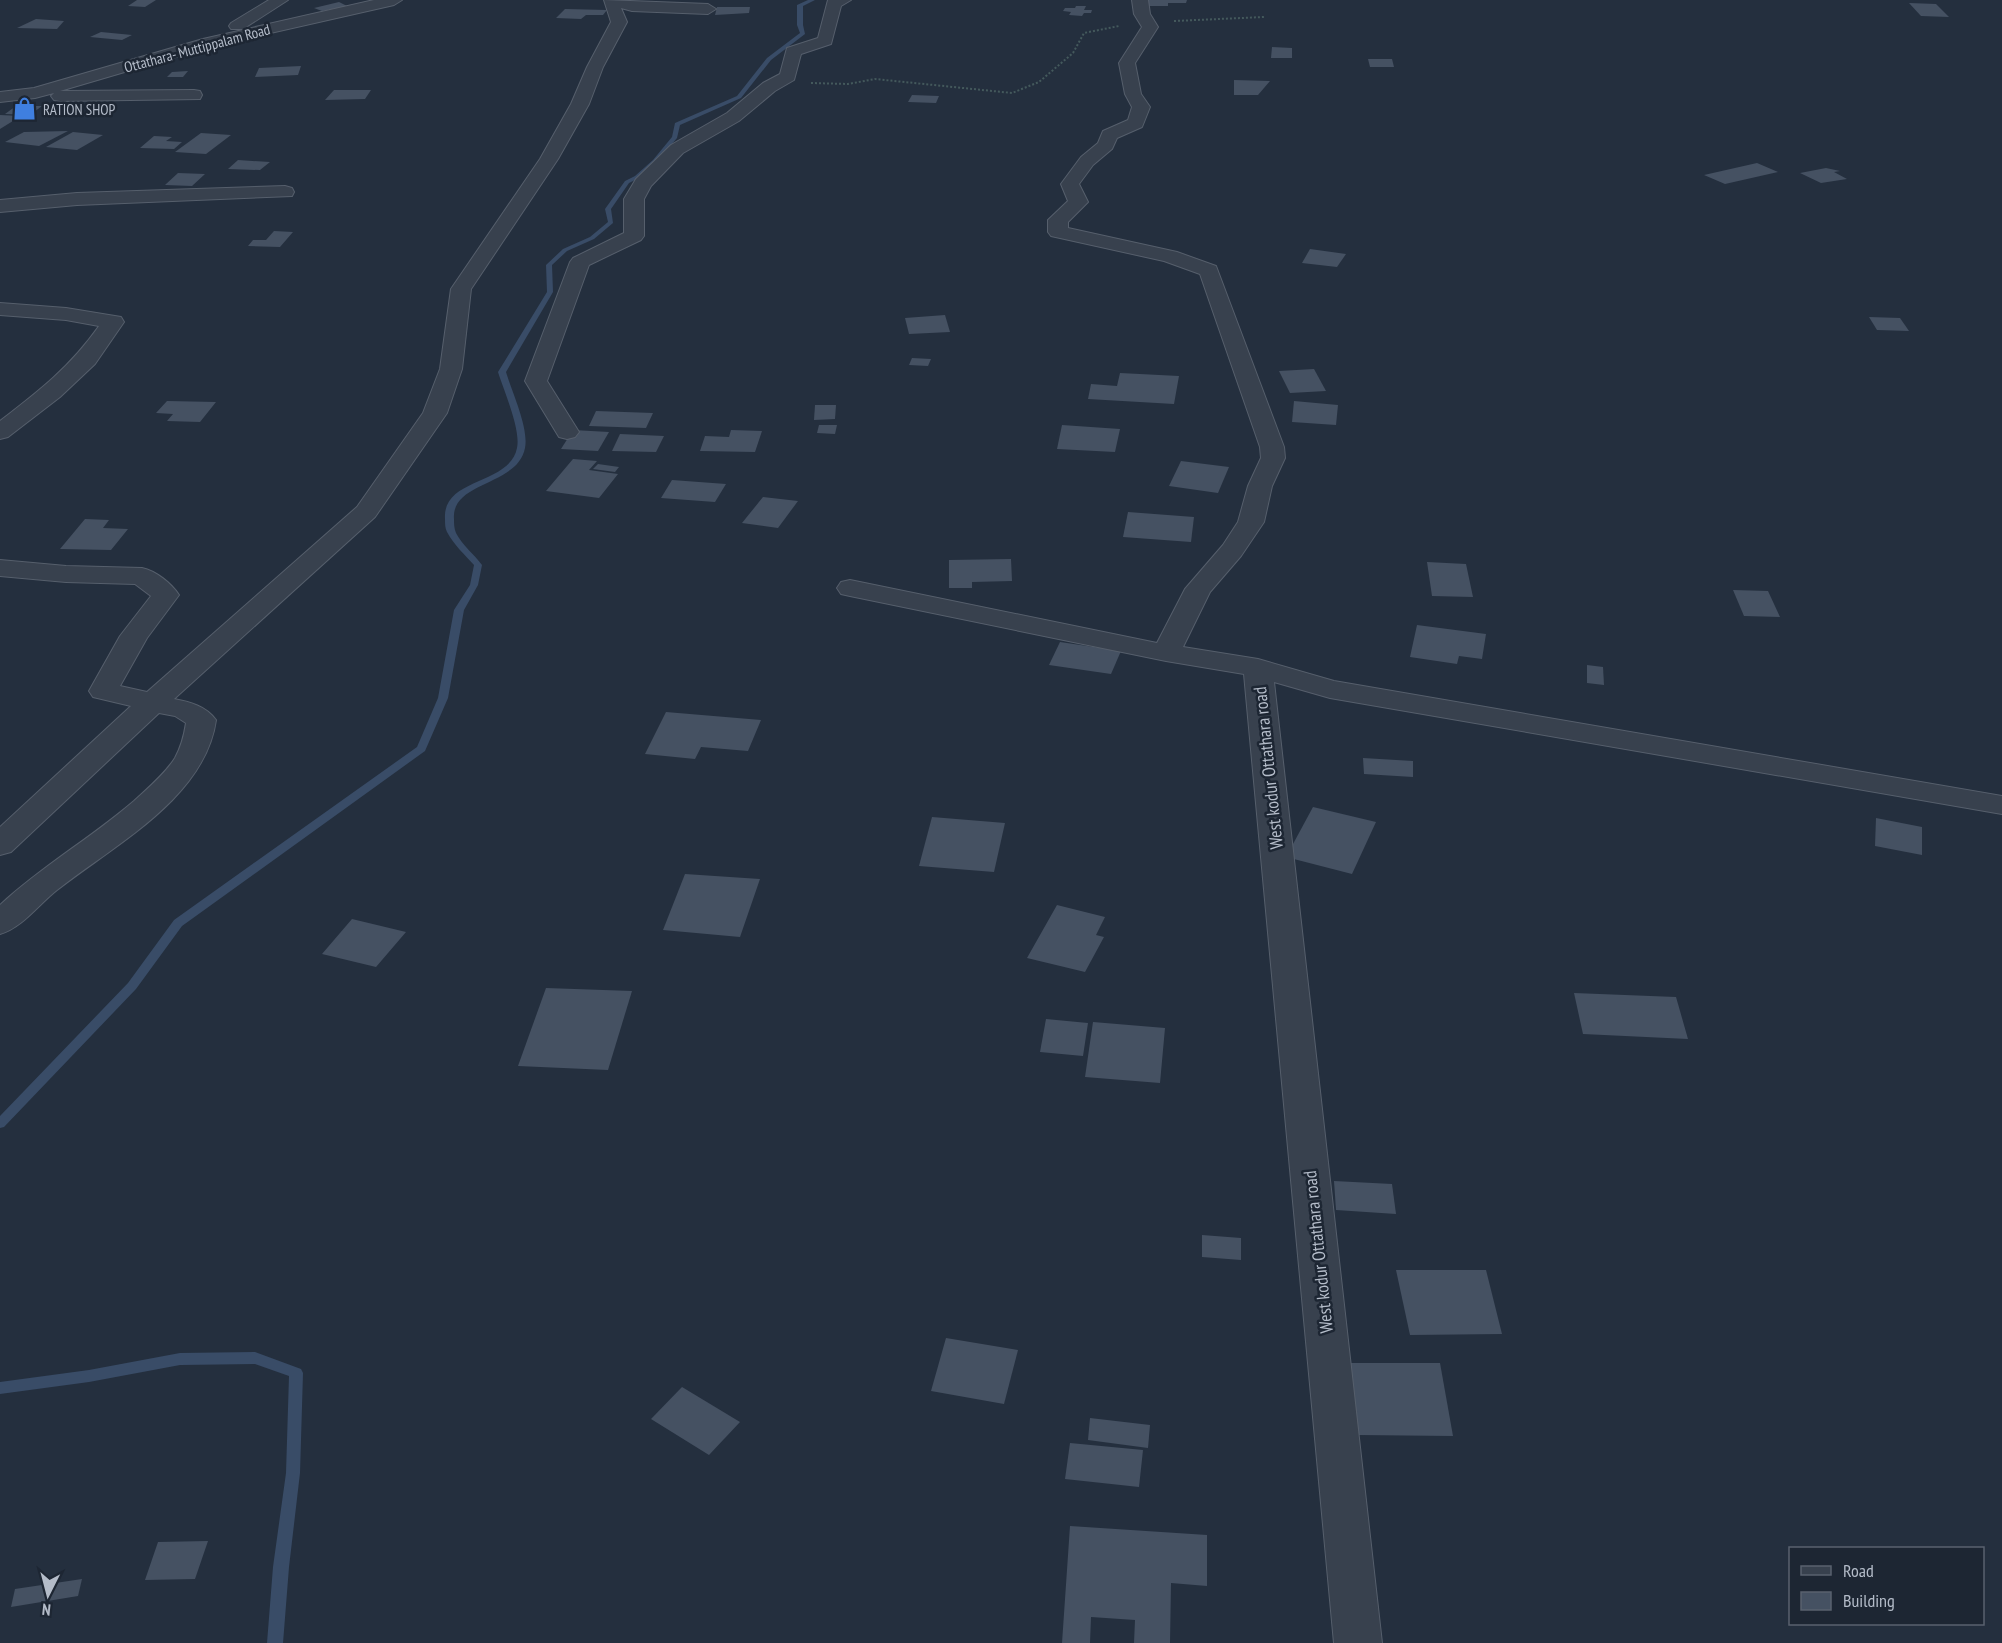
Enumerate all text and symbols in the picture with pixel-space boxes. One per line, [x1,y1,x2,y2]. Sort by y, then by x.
street label: Ottathara- Muttippalam Road [122,19,272,77]
shop icon: RATION SHOP [12,96,38,122]
place label: RATION SHOP [43,100,116,119]
street label: West kodur Ottathara road [1248,686,1288,850]
street label: West kodur Ottathara road [1298,1170,1338,1334]
legend [1789,1547,1984,1625]
text: Road [1843,1559,1874,1582]
north arrow [18,1565,78,1625]
text: Building [1843,1589,1895,1612]
text: N [41,1600,52,1620]

